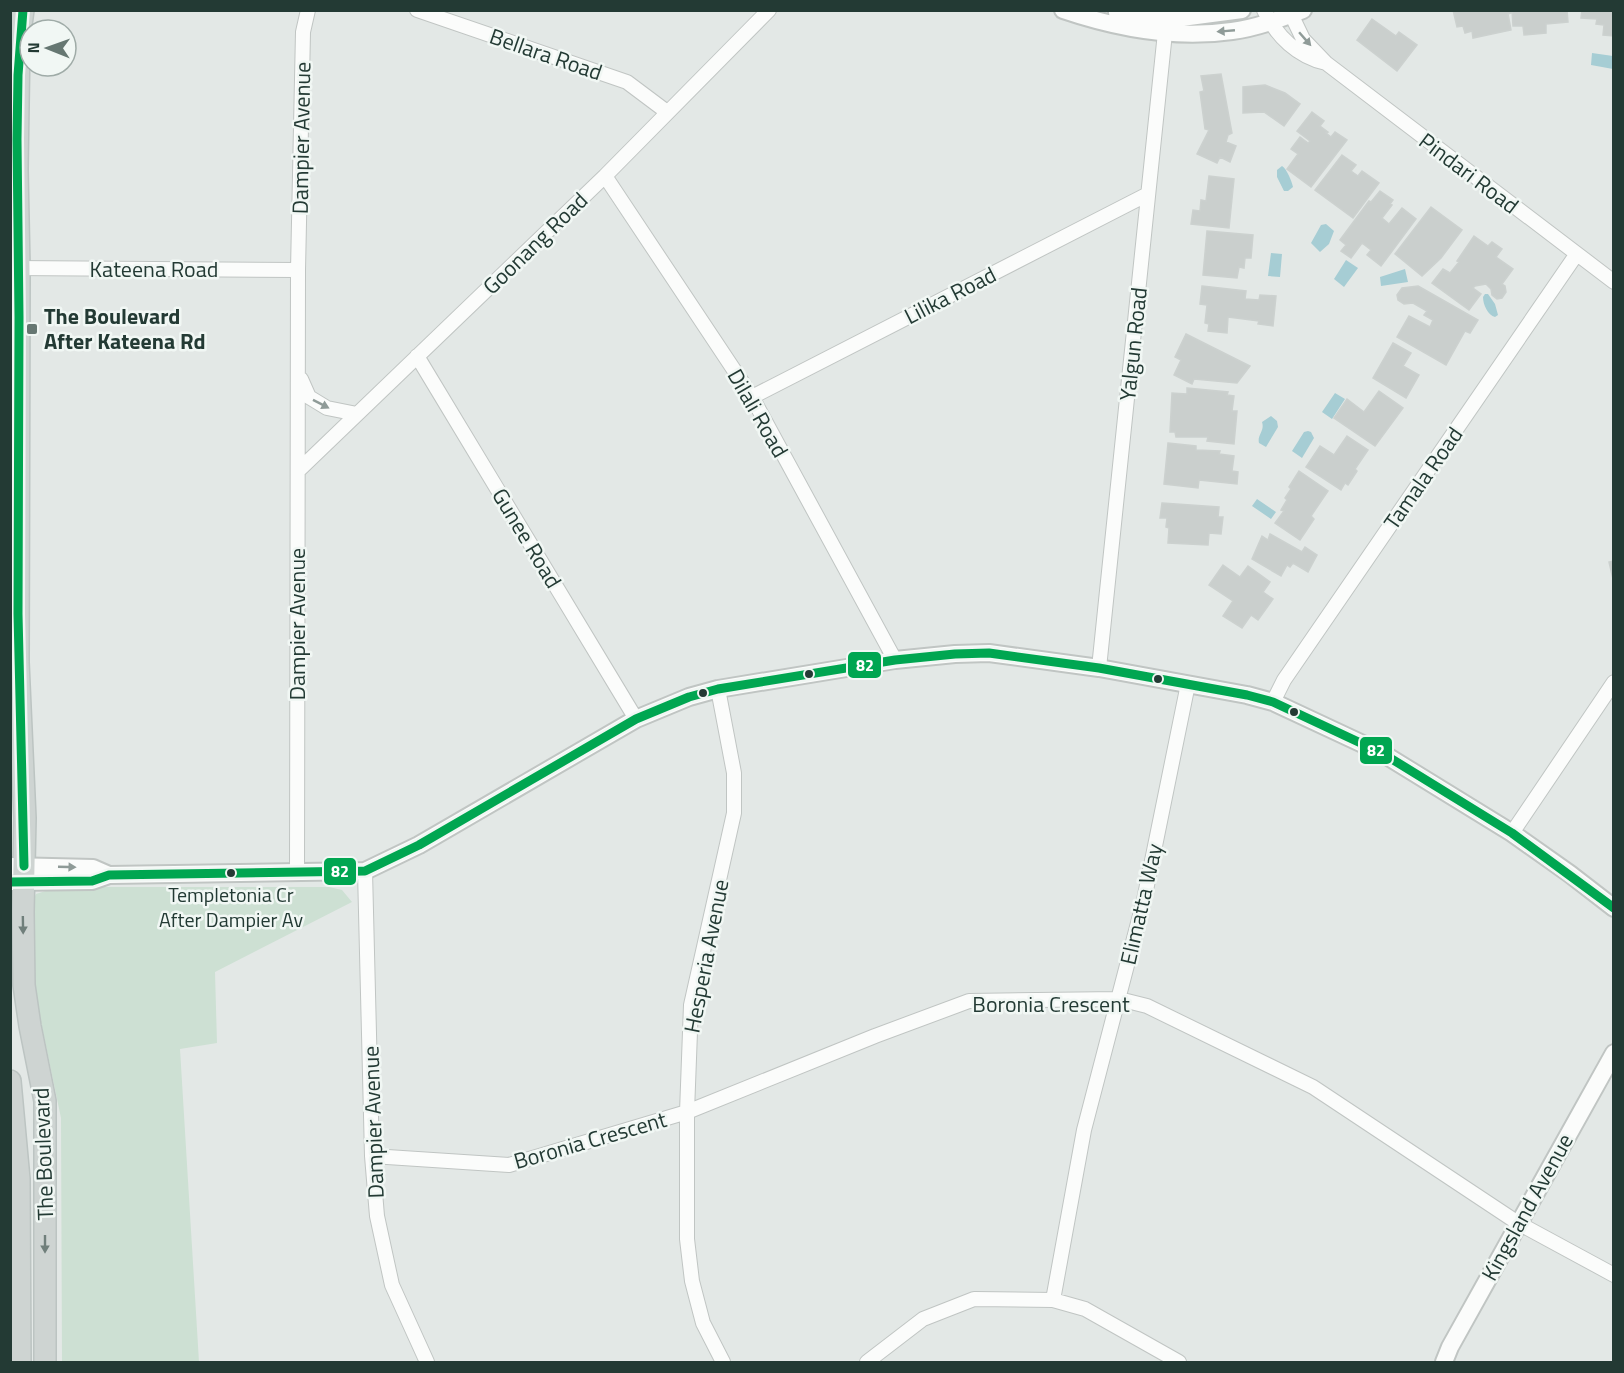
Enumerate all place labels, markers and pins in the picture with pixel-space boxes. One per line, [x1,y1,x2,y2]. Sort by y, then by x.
place label: The Boulevard After Kateena Rd [44,299,206,358]
marker: The Boulevard After Kateena Rd [25,322,39,336]
unlabelled marker [803,668,815,680]
unlabelled marker [1152,673,1164,685]
unlabelled marker [697,687,709,699]
unlabelled marker [1288,706,1300,718]
marker: Templetonia Cr After Dampier Av [225,867,237,879]
place label: Templetonia Cr After Dampier Av [159,879,303,935]

